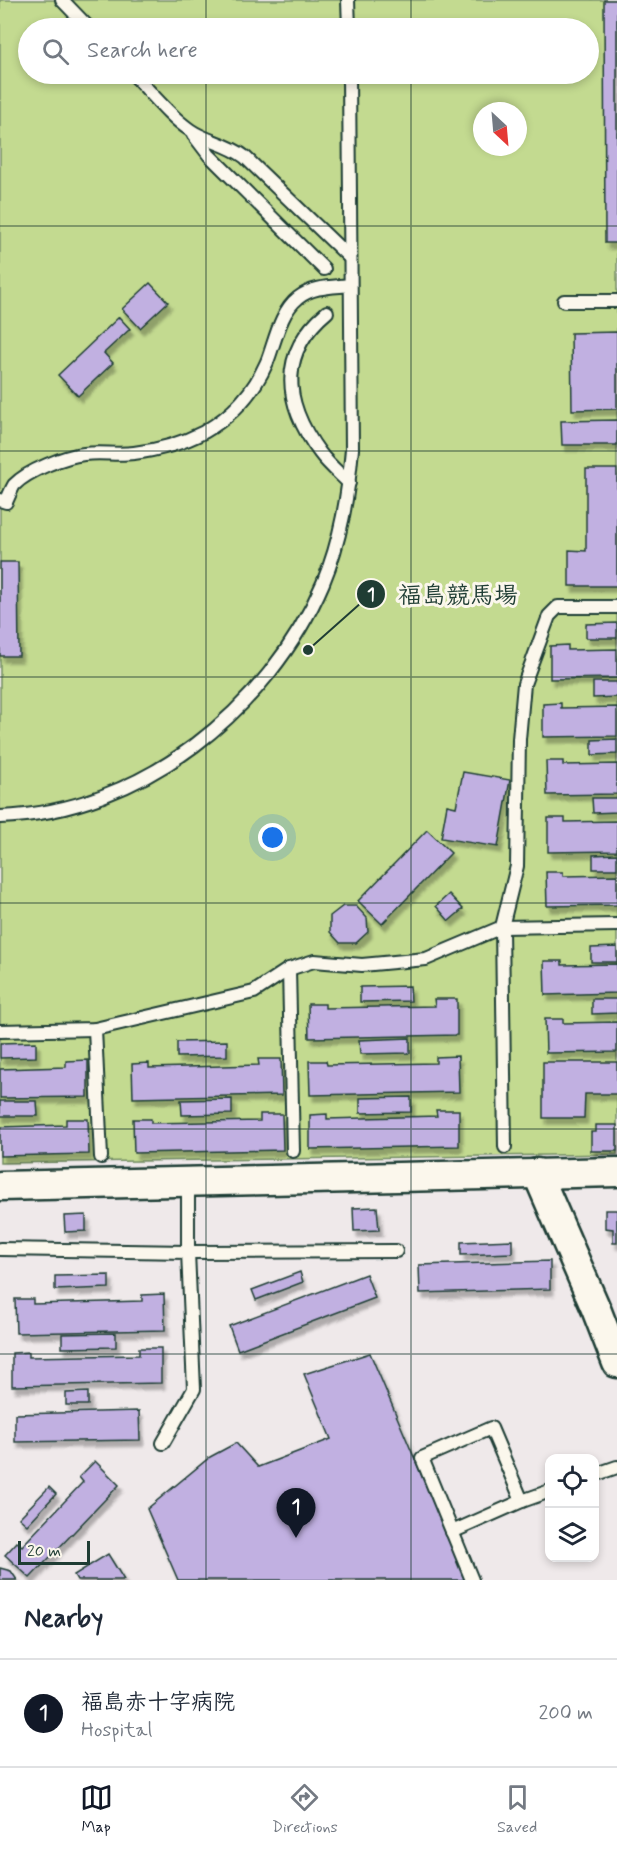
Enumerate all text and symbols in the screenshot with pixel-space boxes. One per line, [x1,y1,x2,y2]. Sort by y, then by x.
search box [18,18,599,84]
icon: search [39,35,72,68]
text: Search here [87,37,198,65]
north arrow [473,102,527,156]
callout: 福島競馬場 [356,573,530,615]
text: 福島競馬場 [398,581,518,612]
text: 1 [367,583,375,607]
your location [258,823,287,852]
map controls [545,1454,599,1562]
button: locate [545,1454,599,1508]
pin: 1 [276,1488,316,1538]
button: layers [545,1508,599,1562]
scale bar [18,1538,90,1566]
text: 20 m [27,1541,61,1562]
text: Nearby [24,1602,103,1636]
text: 福島赤十字病院 [81,1689,235,1717]
text: 1 [39,1700,48,1727]
text: 200 m [538,1700,593,1727]
text: Hospital [81,1717,152,1744]
tab: Map [80,1781,113,1838]
tab: Directions [272,1781,338,1838]
tab: Saved [497,1781,537,1838]

